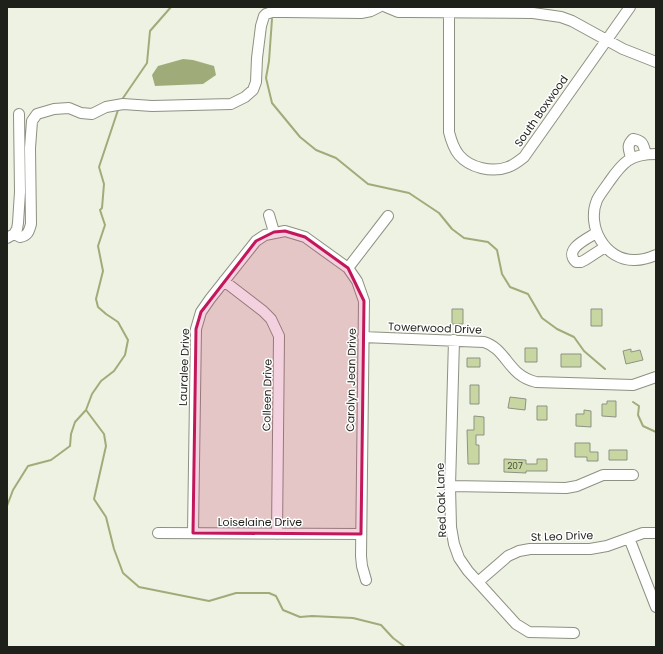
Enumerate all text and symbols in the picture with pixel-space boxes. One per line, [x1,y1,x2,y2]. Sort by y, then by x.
street label: South Boxwood [510,72,572,150]
street label: Towerwood Drive [388,318,482,338]
street label: Lauralee Drive [175,328,193,406]
street label: Carolyn Jean Drive [342,328,360,432]
street label: Colleen Drive [258,359,276,431]
house number: 207 [507,460,523,472]
street label: Red Oak Lane [432,462,450,538]
street label: Loiselaine Drive [218,514,302,530]
street label: St Leo Drive [530,527,594,545]

